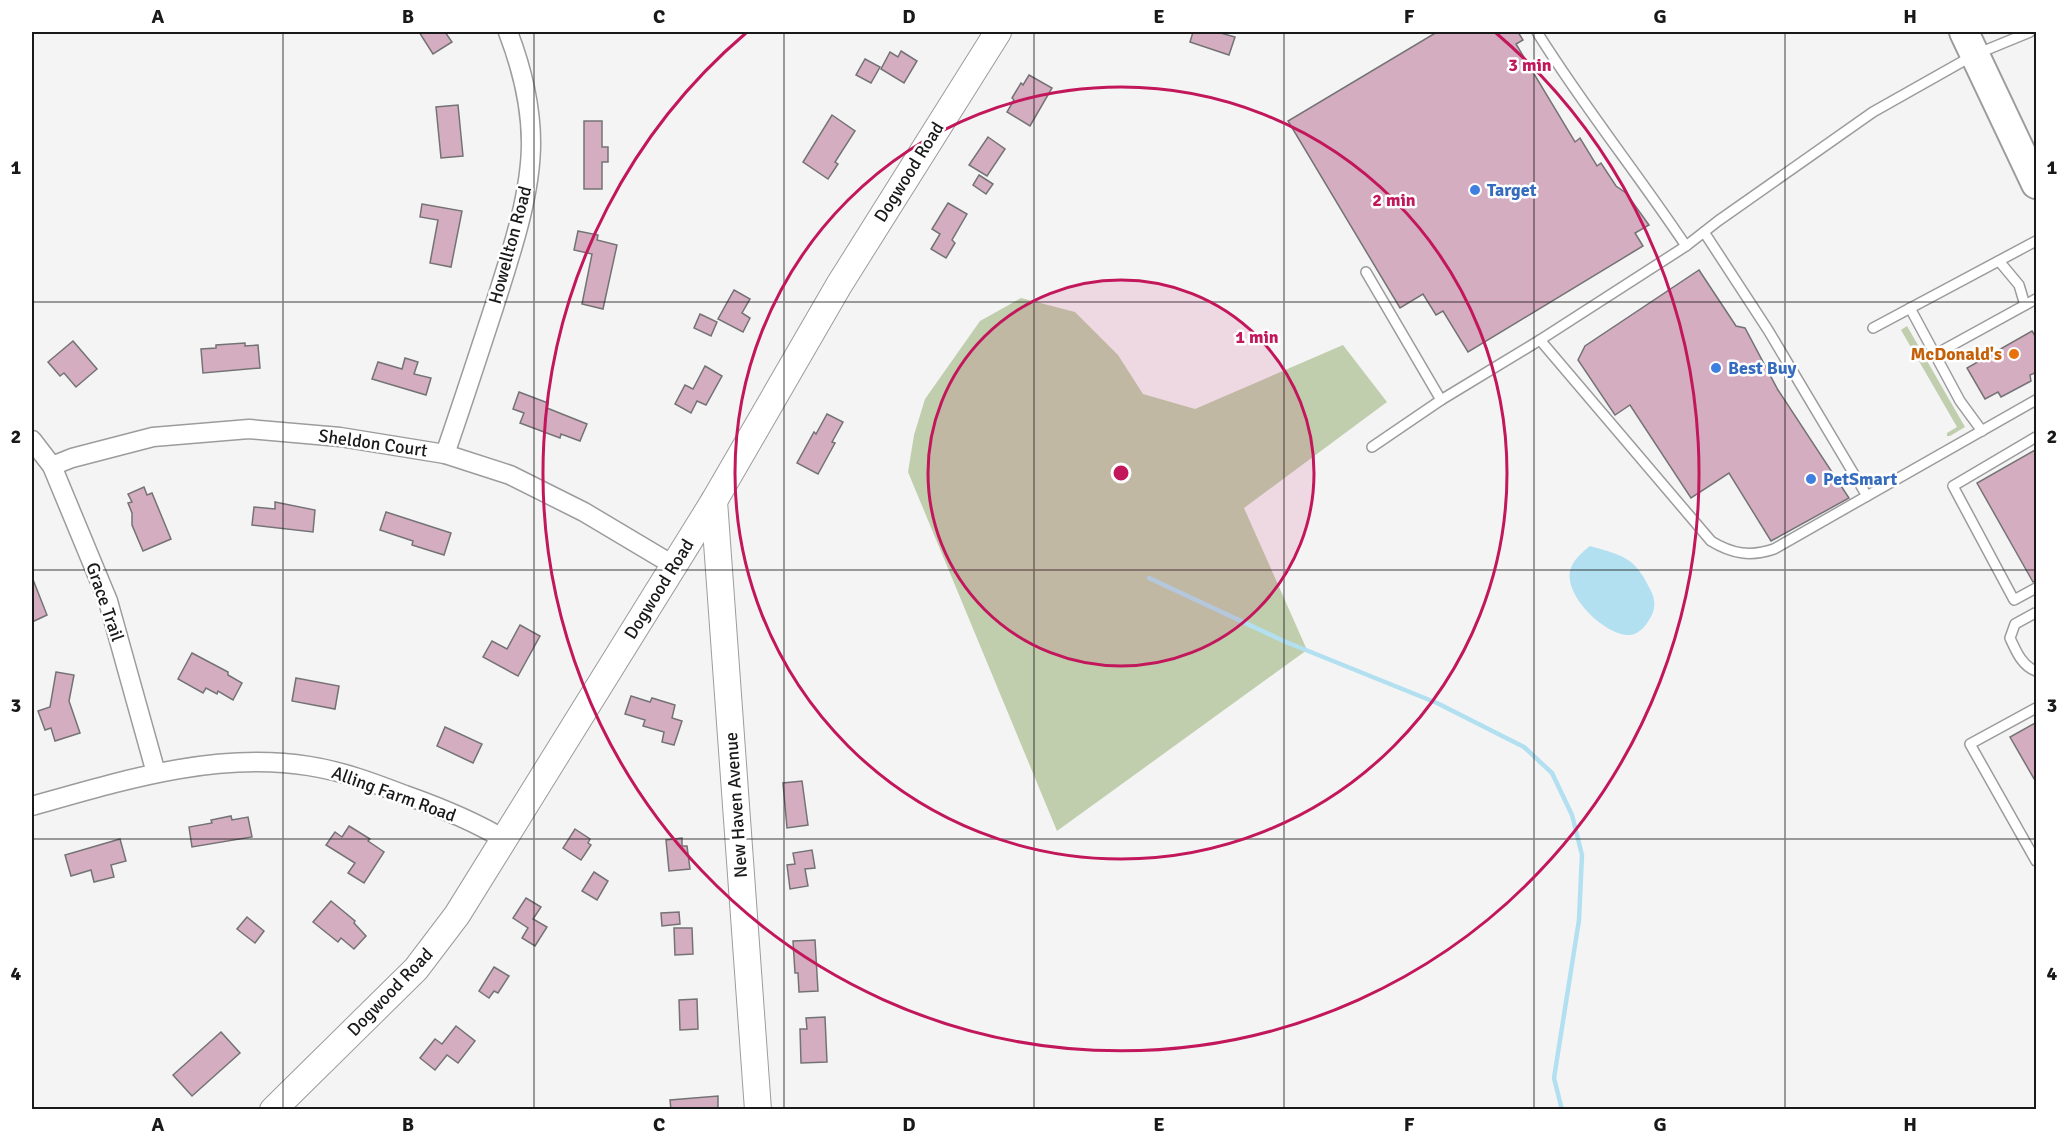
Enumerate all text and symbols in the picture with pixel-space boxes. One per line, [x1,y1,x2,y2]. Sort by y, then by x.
text: A [152,4,165,29]
text: B [402,4,414,29]
text: C [653,4,665,29]
text: D [902,4,916,29]
text: E [1153,4,1165,29]
text: F [1404,4,1415,29]
text: G [1653,4,1667,29]
text: H [1903,4,1917,29]
text: 3 min [1508,54,1552,76]
street label: Dogwood Road [869,118,949,226]
text: 1 [11,155,22,180]
text: 1 [2047,155,2058,180]
place label: Target [1487,179,1537,201]
marker: Target [1468,183,1482,197]
street label: Howellton Road [484,184,536,306]
text: 2 min [1372,189,1416,211]
text: 1 min [1235,326,1279,348]
place label: McDonald's [1911,343,2002,365]
marker: McDonald's [2007,347,2021,361]
place label: Best Buy [1728,357,1797,379]
marker: Best Buy [1709,361,1723,375]
text: 2 [11,424,21,449]
street label: Sheldon Court [317,424,429,462]
text: 2 [2047,424,2057,449]
centre of rings [1111,463,1131,483]
place label: PetSmart [1823,468,1898,490]
marker: PetSmart [1804,472,1818,486]
street label: Dogwood Road [619,535,699,643]
street label: Grace Trail [81,560,129,644]
text: 3 [11,693,21,718]
text: 3 [2047,693,2057,718]
street label: New Haven Avenue [720,731,752,879]
street label: Alling Farm Road [329,761,459,827]
street label: Dogwood Road [342,943,438,1041]
text: 4 [11,961,22,986]
text: 4 [2047,961,2058,986]
text: A [152,1112,165,1137]
text: B [402,1112,414,1137]
text: C [653,1112,665,1137]
text: D [902,1112,916,1137]
text: E [1153,1112,1165,1137]
text: F [1404,1112,1415,1137]
text: G [1653,1112,1667,1137]
text: H [1903,1112,1917,1137]

